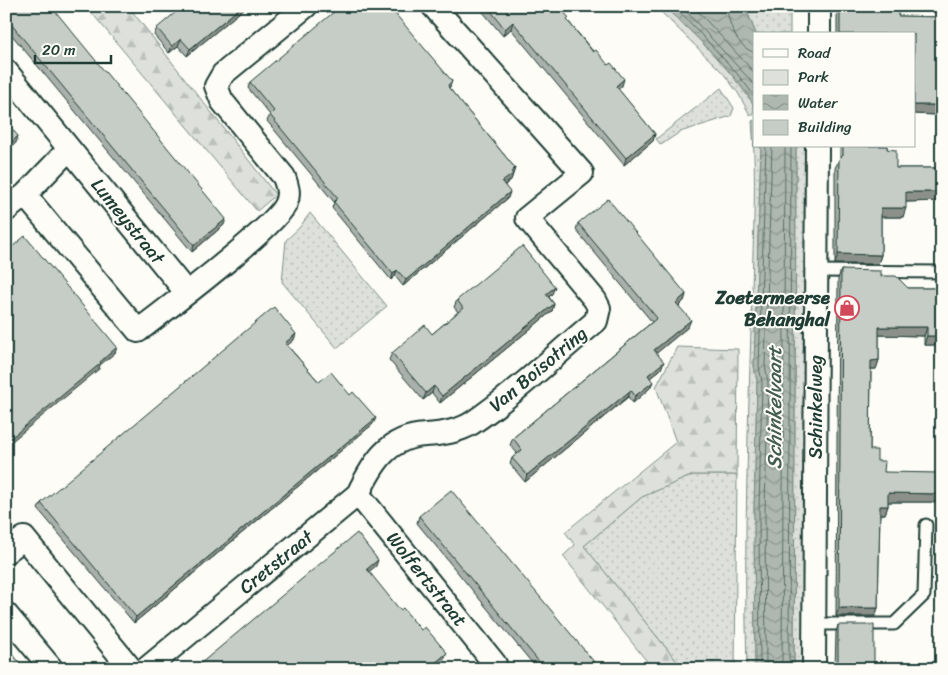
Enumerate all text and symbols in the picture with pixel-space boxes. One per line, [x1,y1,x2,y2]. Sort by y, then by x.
scale bar [35,32,111,64]
legend [753,32,916,148]
text: 20 m [42,37,76,63]
text: Road [798,40,831,66]
text: Park [798,64,829,90]
text: Water [798,90,838,116]
text: Building [798,114,852,140]
street label: Lumeystraat [83,170,174,273]
place label: Zoetermeerse Behanghal [714,281,832,336]
shop icon: Zoetermeerse Behanghal [834,295,860,321]
street label: Van Boisotring [481,318,595,420]
water label: Schinkelvaart [757,345,792,469]
street label: Schinkelweg [799,355,832,459]
street label: Cretstraat [231,521,322,603]
street label: Wolfertstraat [378,524,476,634]

